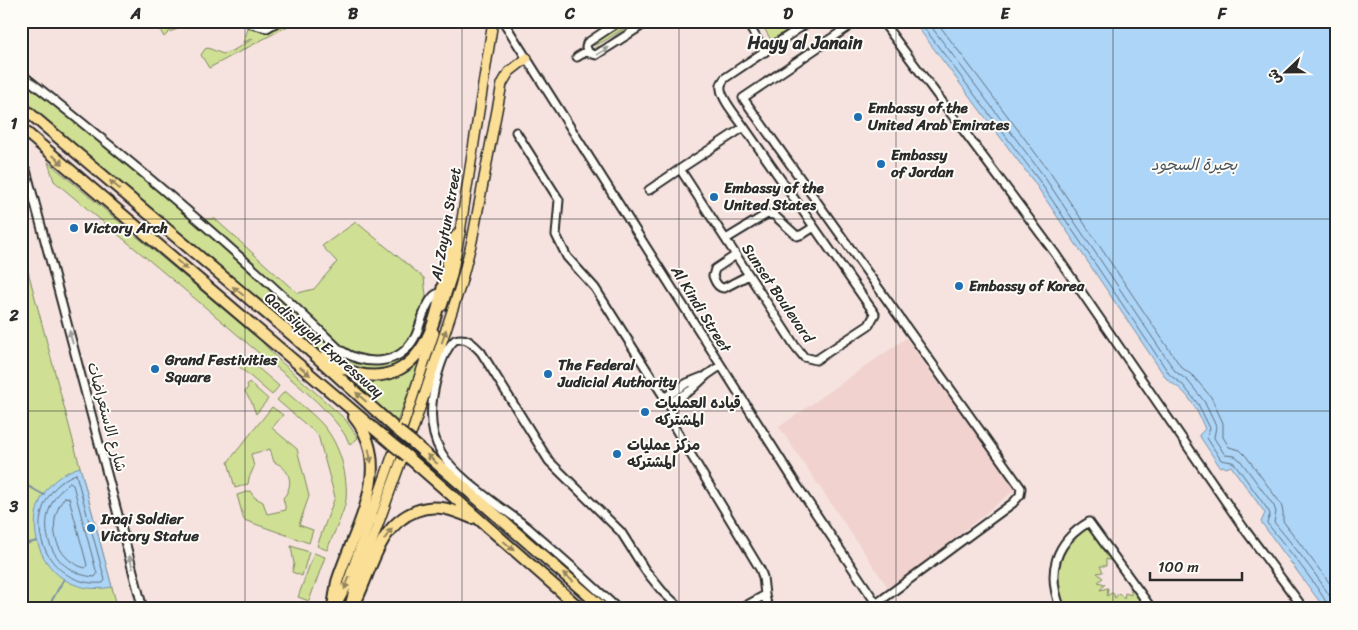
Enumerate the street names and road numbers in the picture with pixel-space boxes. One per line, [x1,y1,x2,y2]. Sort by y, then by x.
street label: Al-Zaytun Street [423,165,469,283]
street label: Sunset Boulevard [735,238,822,349]
street label: Al Kindi Street [663,260,739,358]
street label: Qadisiyyah Expressway [258,285,390,405]
street label: شارع الاستعراضات [80,359,134,475]

